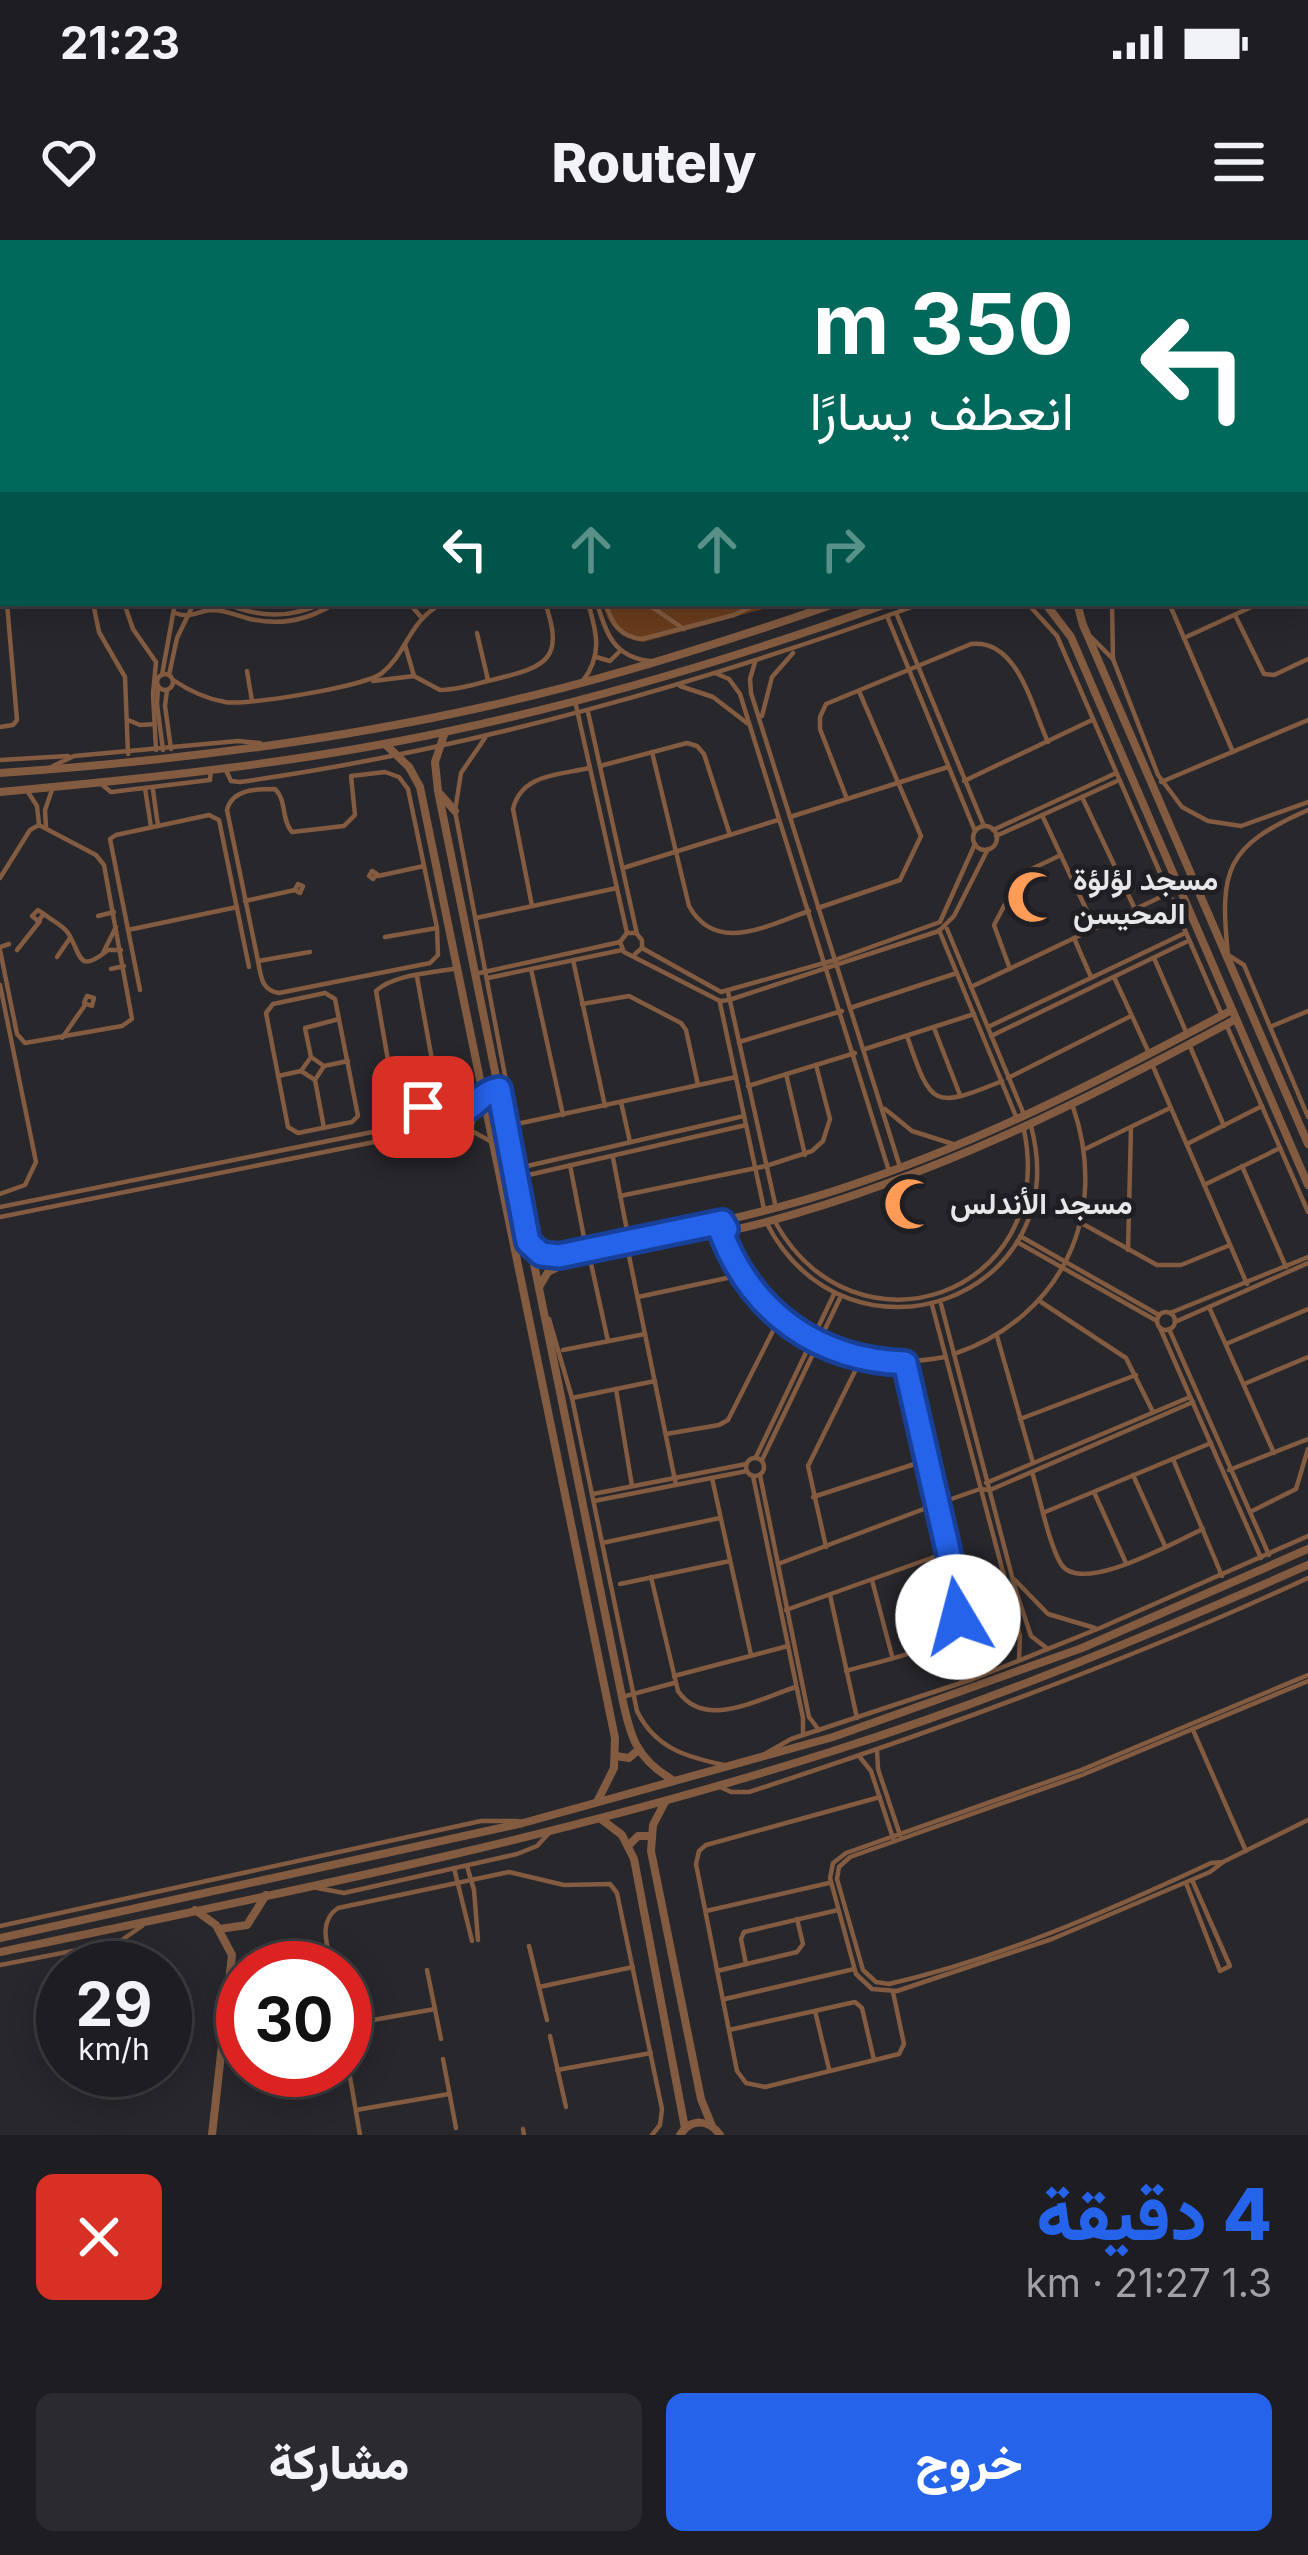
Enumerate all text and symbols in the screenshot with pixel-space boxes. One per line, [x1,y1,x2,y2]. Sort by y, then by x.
text: 21:23 [60,15,180,70]
icon: heart [36,129,102,195]
icon: menu [1206,129,1272,195]
text: Routely [552,130,756,195]
text: 350 m [813,273,1074,374]
icon: left [1116,288,1272,444]
text: انعطف يسارًا [810,378,1074,443]
icon: left [432,516,498,582]
icon: ahead [558,516,624,582]
icon: ahead [684,516,750,582]
icon: right [810,516,876,582]
place label: مسجد لؤلؤة المحيسن [1073,861,1218,932]
mosque icon: مسجد لؤلؤة المحيسن [1004,868,1062,926]
pin [372,1056,474,1158]
icon: arrive [390,1074,456,1140]
mosque icon: مسجد الأندلس [881,1175,939,1233]
place label: مسجد الأندلس [950,1185,1132,1222]
position arrow [895,1554,1021,1680]
speed limit sign: 30 [216,1941,372,2097]
text: 29 [76,1968,152,2040]
text: km/h [78,2031,150,2067]
text: 4 دقيقة [1036,2170,1272,2257]
button: close [36,2174,162,2300]
text: 1.3 km · 21:27 [1025,2259,1272,2306]
button: مشاركة [36,2393,642,2531]
button: خروج [666,2393,1272,2531]

